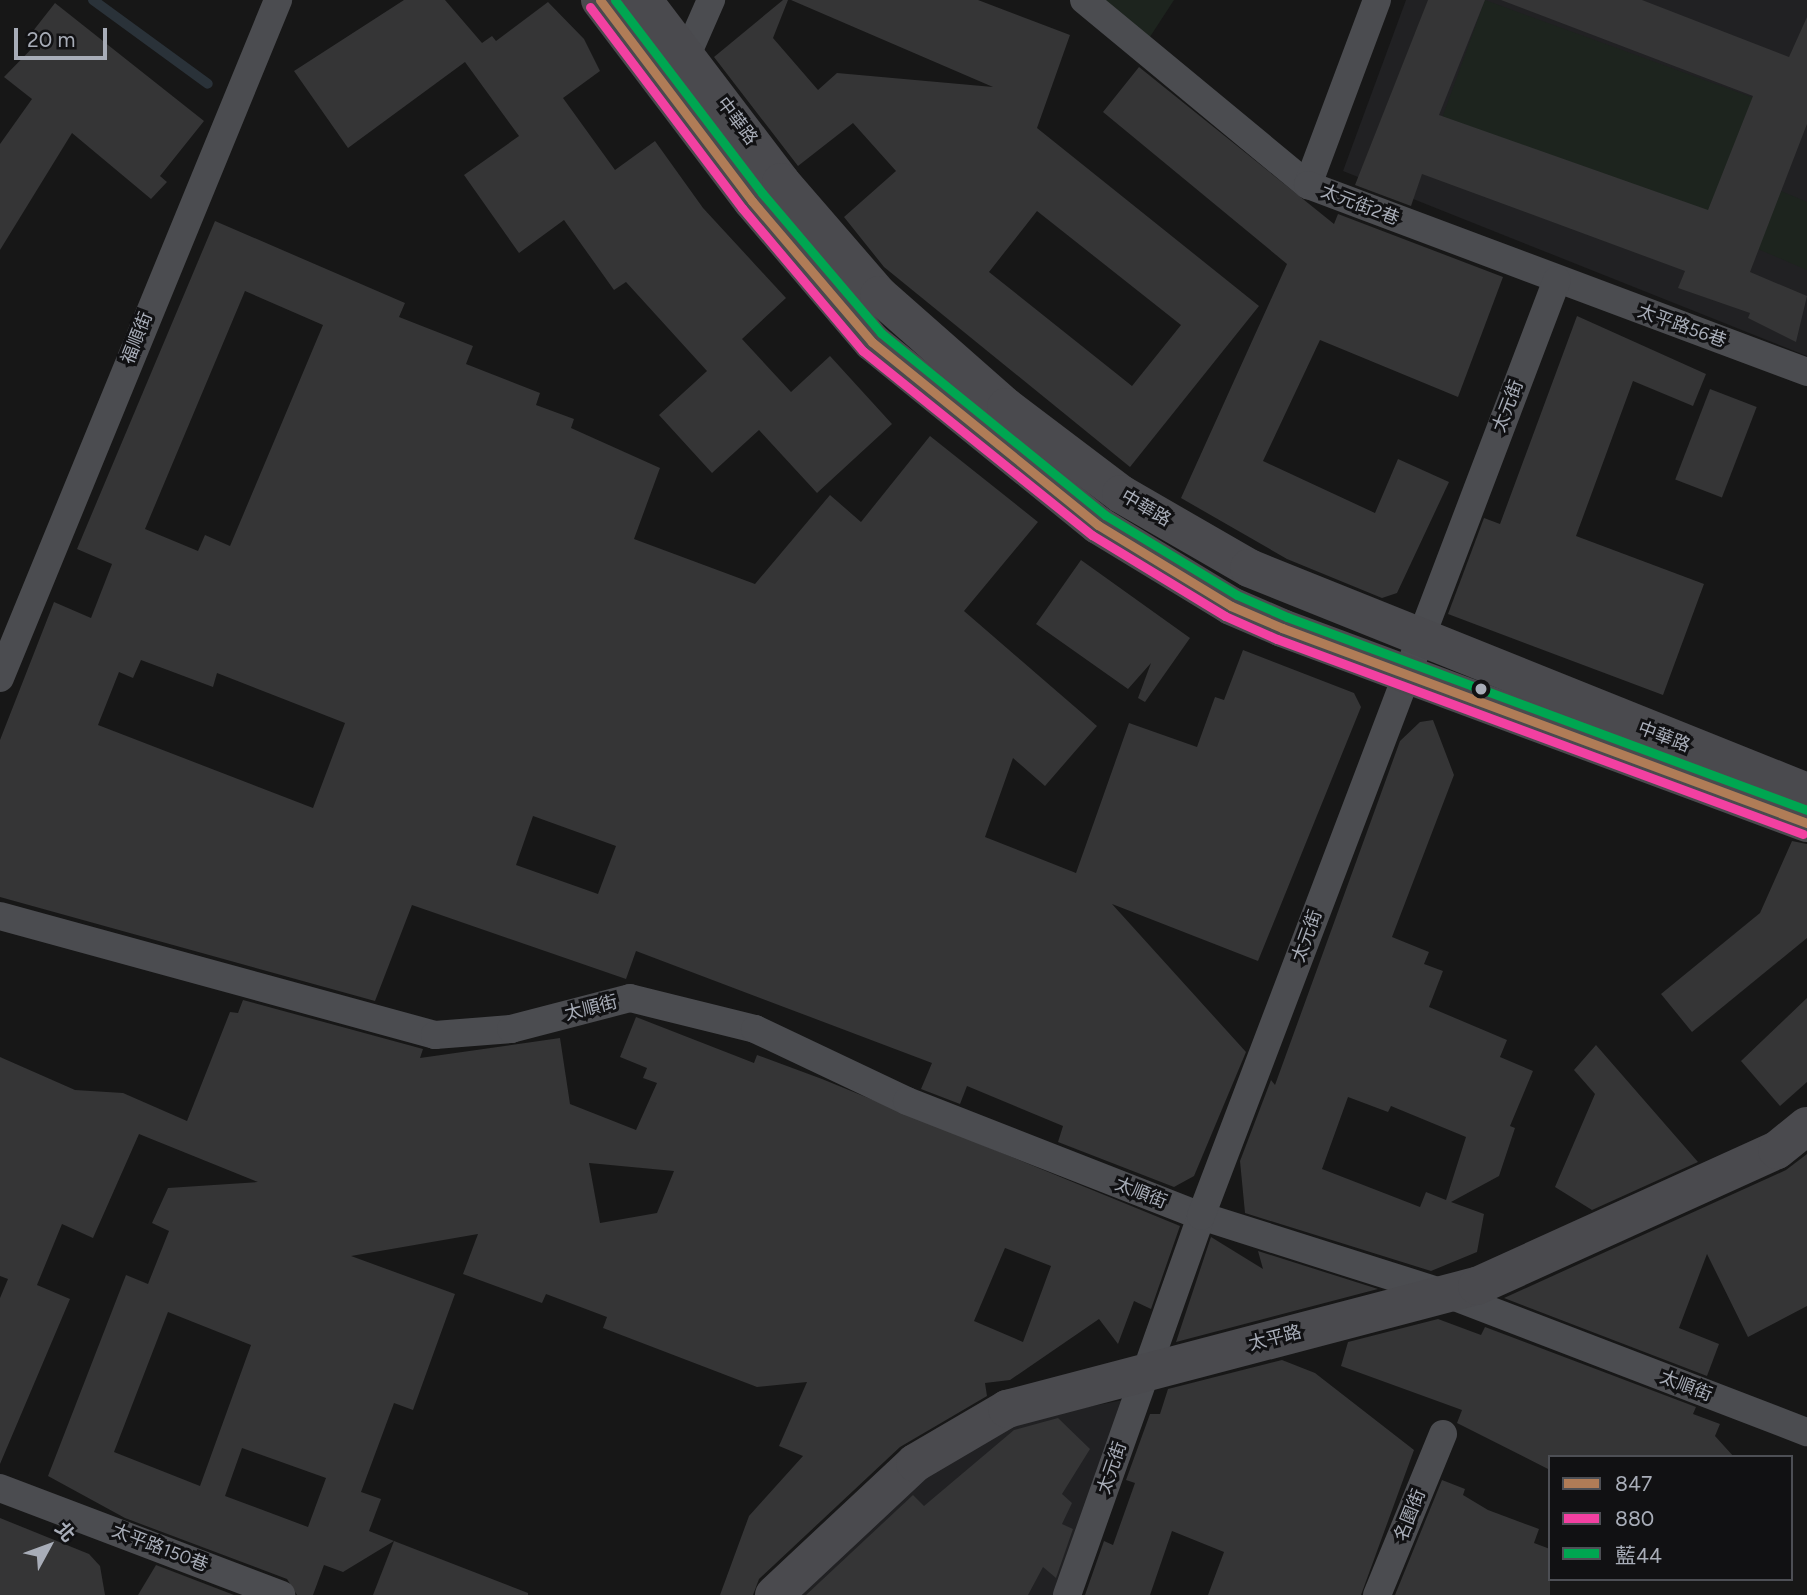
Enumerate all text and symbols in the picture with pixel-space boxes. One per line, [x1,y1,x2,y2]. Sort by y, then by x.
scale bar [18,14,110,58]
text: 20 m [27,27,75,52]
street label: 中華路 [712,93,762,149]
street label: 太元街2巷 [1318,180,1402,230]
street label: 太平路56巷 [1635,300,1729,352]
street label: 福順街 [117,309,157,367]
street label: 太元街 [1488,377,1528,435]
street label: 中華路 [1117,485,1175,531]
unlabelled marker [1474,682,1488,696]
street label: 中華路 [1635,717,1693,757]
street label: 太元街 [1288,907,1326,965]
street label: 太順街 [562,991,620,1025]
street label: 太順街 [1112,1173,1170,1213]
street label: 太平路 [1246,1321,1304,1355]
street label: 太順街 [1657,1366,1715,1406]
street label: 太元街 [1093,1439,1131,1497]
legend [1548,1455,1793,1581]
text: 847 [1615,1471,1652,1496]
street label: 名園街 [1390,1486,1430,1544]
text: 880 [1615,1506,1654,1531]
north arrow [14,1511,84,1581]
text: 北 [50,1517,80,1547]
street label: 太平路150巷 [109,1520,211,1576]
text: 藍44 [1615,1543,1662,1568]

